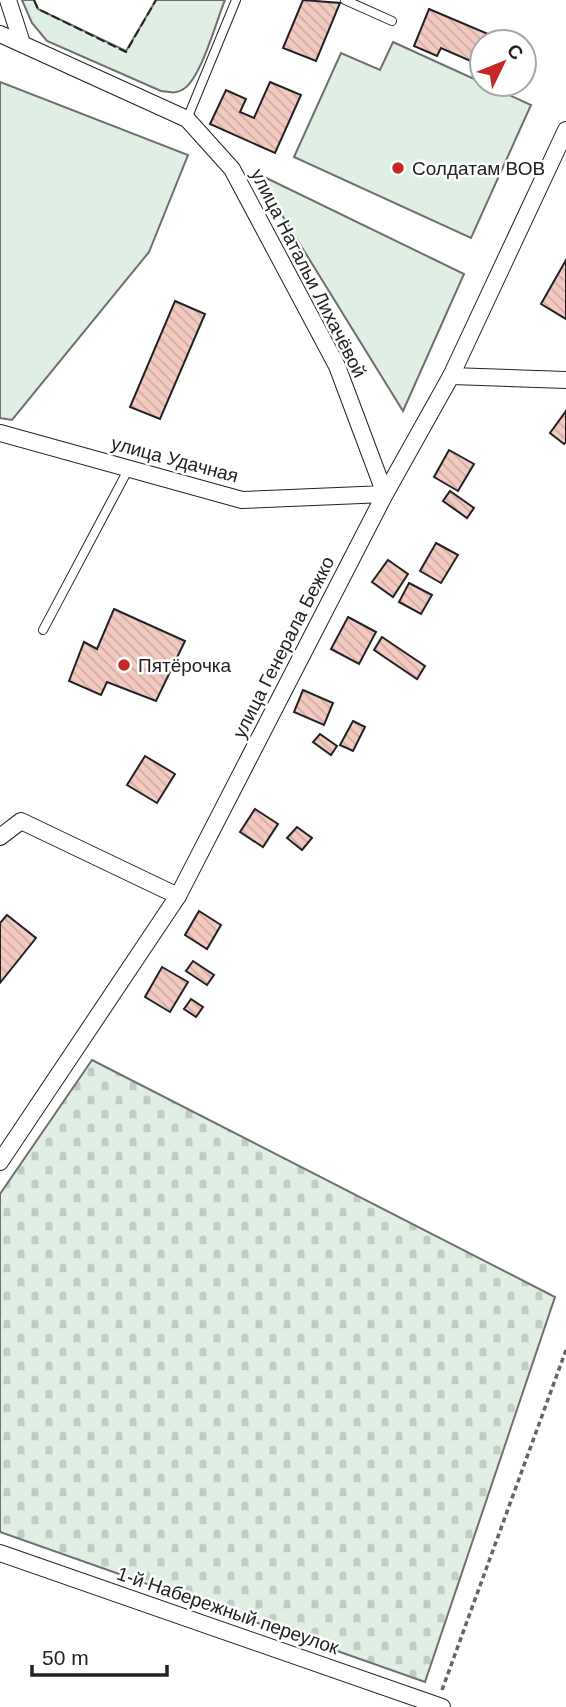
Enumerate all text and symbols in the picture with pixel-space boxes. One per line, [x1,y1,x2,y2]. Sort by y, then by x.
north arrow [468,28,538,98]
text: С [503,40,528,64]
place label: Солдатам ВОВ [412,158,545,179]
marker: Солдатам ВОВ [390,160,406,176]
street label: улица Натальи Лихачёвой [247,165,370,381]
street label: улица Удачная [109,432,241,487]
street label: улица Генерала Бежко [228,553,338,741]
place label: Пятёрочка [138,655,232,676]
marker: Пятёрочка [116,657,132,673]
street label: 1-й Набережный переулок [114,1563,342,1659]
scale bar [32,1634,166,1678]
text: 50 m [42,1646,89,1669]

